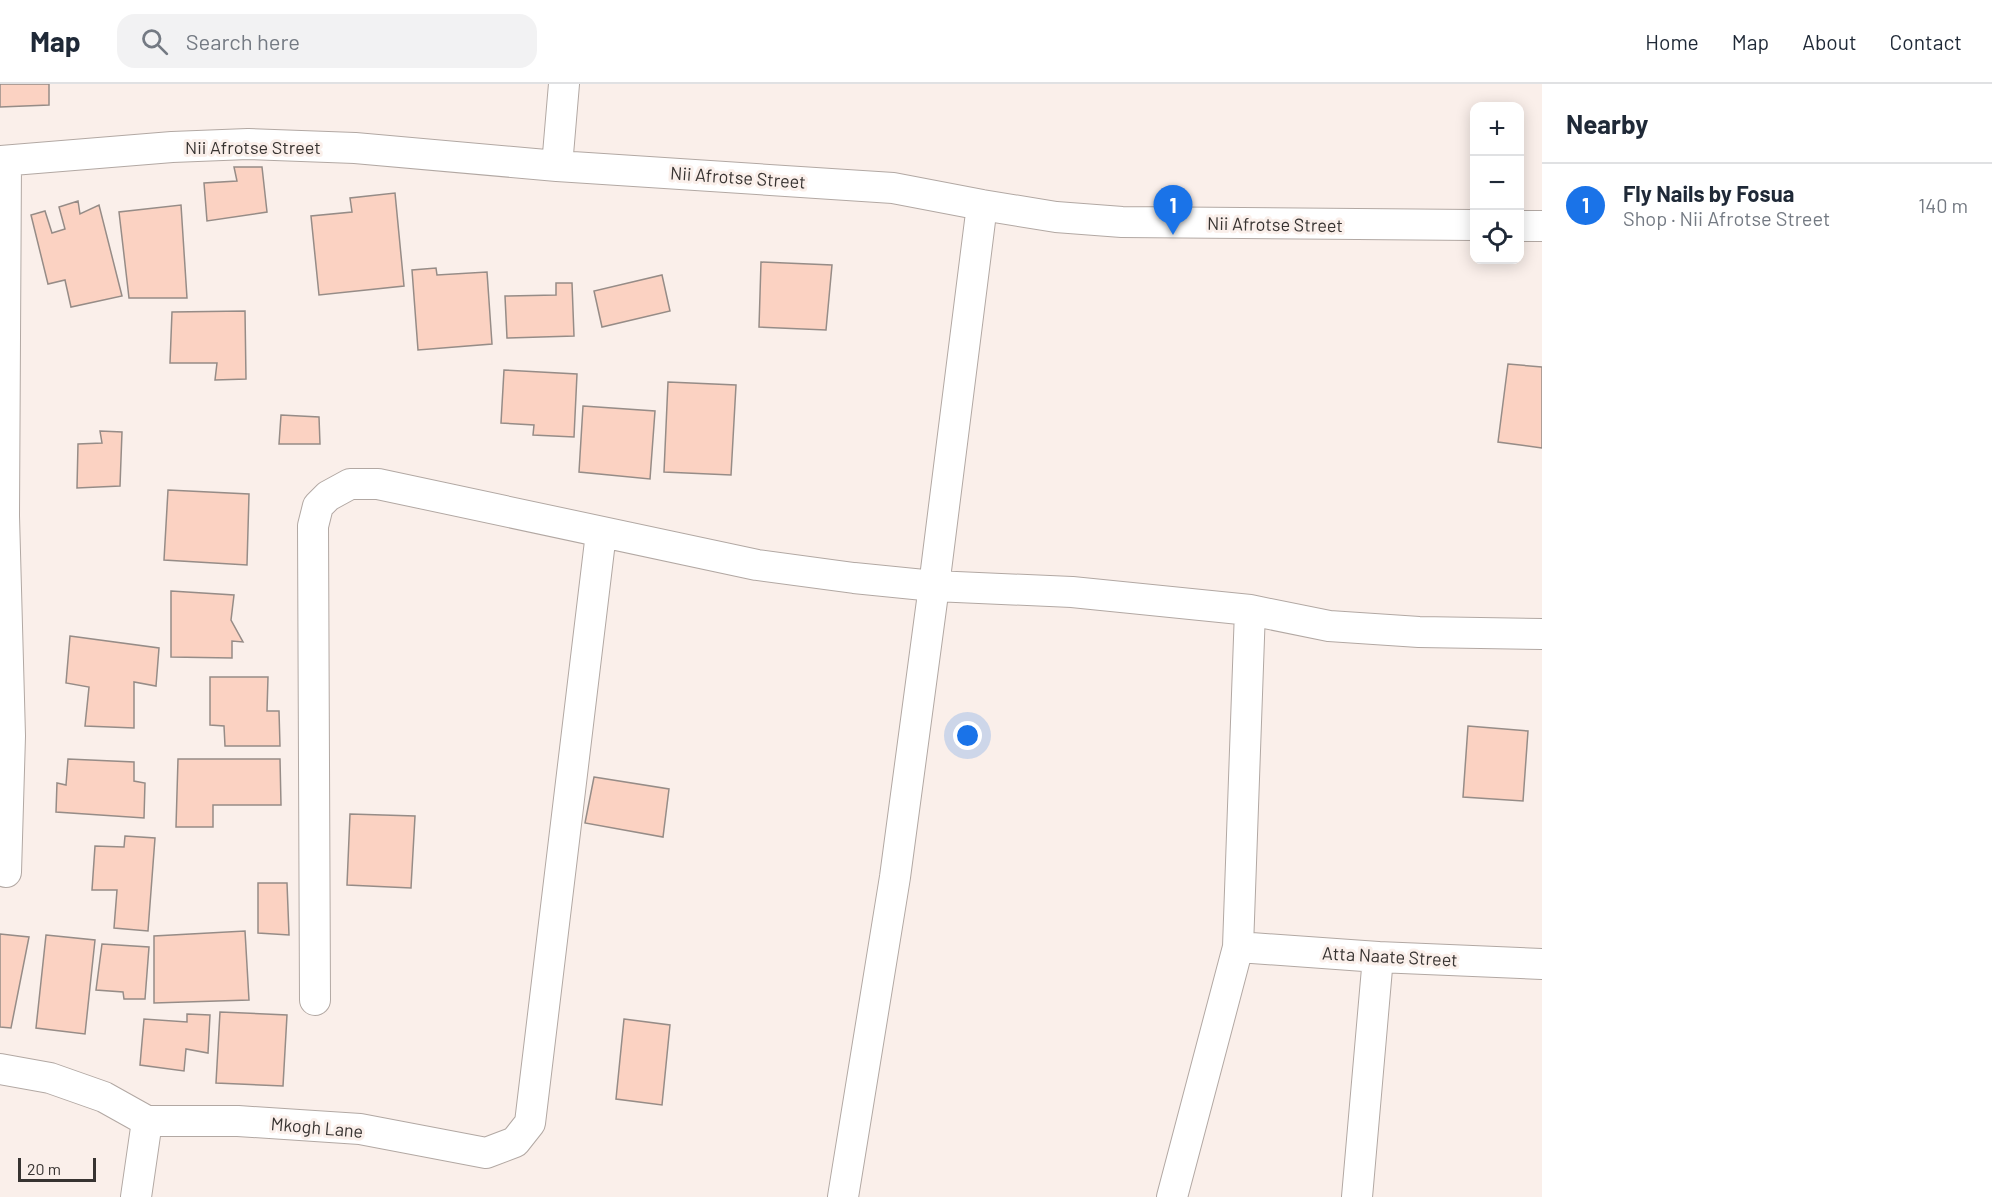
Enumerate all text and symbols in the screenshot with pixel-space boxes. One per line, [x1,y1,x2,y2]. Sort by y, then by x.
search box [117,14,537,68]
text: Map [30,24,81,58]
icon: search [138,25,171,58]
text: Search here [186,28,300,54]
text: Home [1645,29,1699,54]
text: Map [1732,29,1769,54]
text: About [1802,29,1857,54]
text: Contact [1890,29,1962,54]
map controls [1470,102,1524,264]
button: + [1470,102,1524,156]
text: Nearby [1566,108,1648,139]
street label: Nii Afrotse Street [185,136,321,158]
button: − [1470,156,1524,210]
street label: Nii Afrotse Street [670,161,806,193]
text: Fly Nails by Fosua [1623,180,1794,206]
pin: 1 [1154,186,1192,235]
text: 1 [1582,193,1589,217]
text: 140 m [1918,193,1968,217]
text: Shop · Nii Afrotse Street [1623,206,1830,230]
button: locate [1470,210,1524,264]
street label: Nii Afrotse Street [1207,212,1343,236]
your location [953,721,982,750]
street label: Atta Naate Street [1322,941,1458,971]
street label: Mkogh Lane [270,1112,364,1142]
scale bar [18,1155,96,1182]
text: 20 m [27,1159,61,1178]

